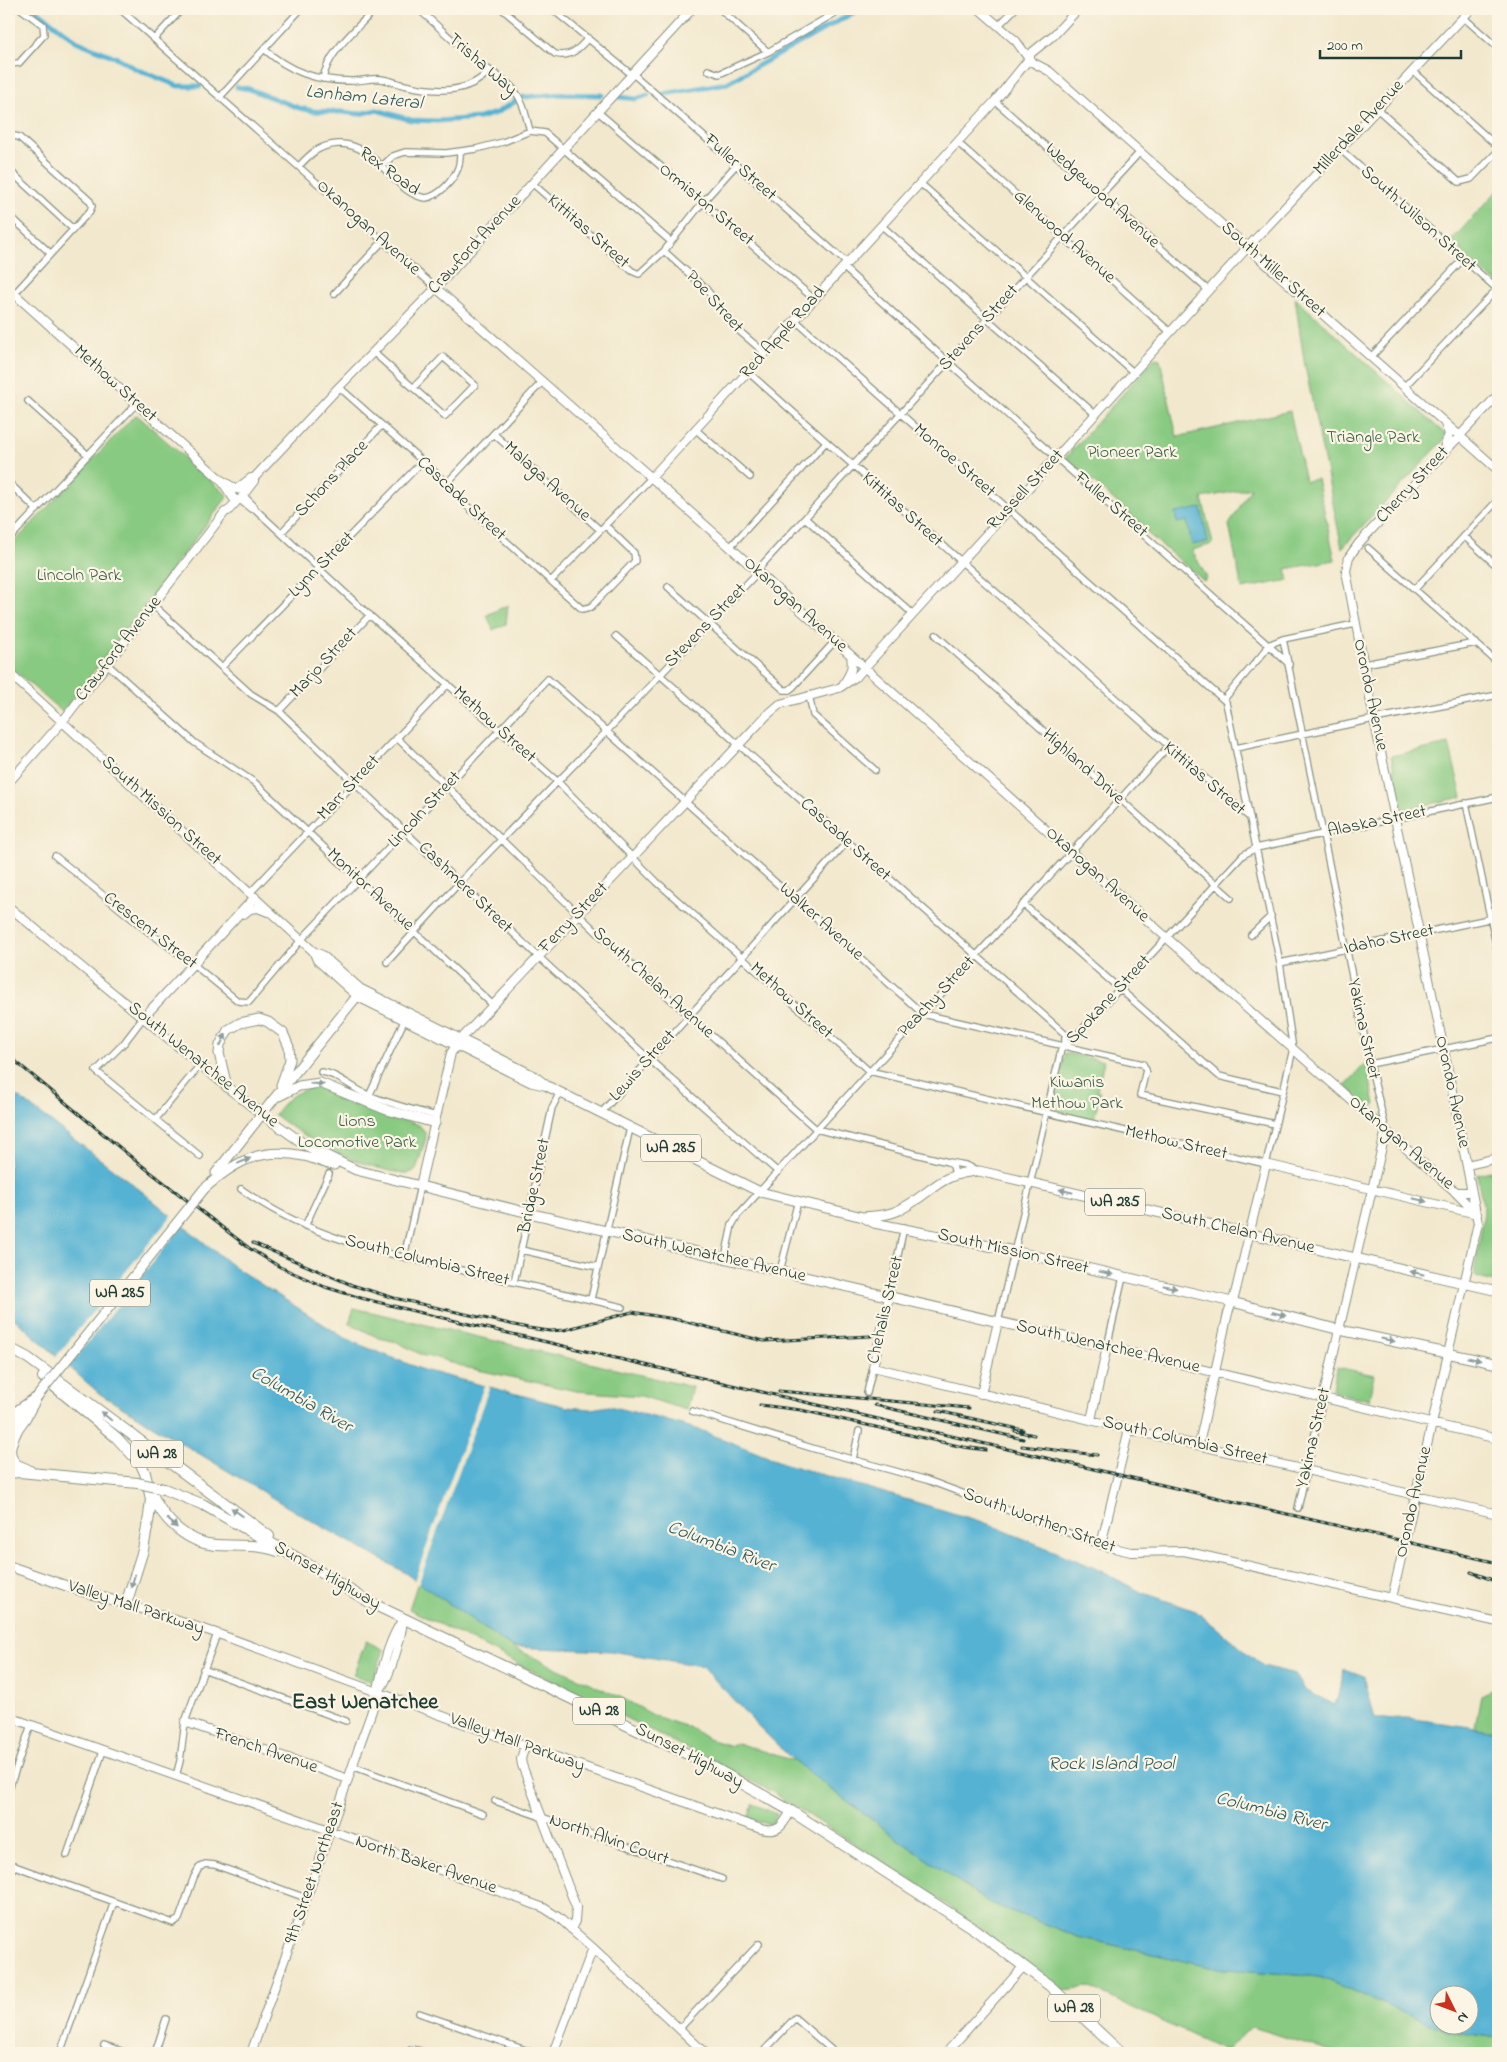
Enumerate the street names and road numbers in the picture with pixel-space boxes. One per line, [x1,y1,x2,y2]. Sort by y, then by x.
street label: Trisha Way [441,27,523,103]
street label: Millerdale Avenue [1308,73,1411,182]
street label: Fuller Street [697,127,782,208]
street label: Wedgewood Avenue [1038,137,1166,256]
street label: Rex Road [353,141,425,203]
street label: Ormiston Street [652,157,760,253]
street label: South Wilson Street [1354,160,1482,278]
street label: Okanogan Avenue [309,174,427,283]
street label: Glenwood Avenue [1007,184,1122,291]
street label: Crawford Avenue [422,189,529,301]
street label: Kittitas Street [541,189,635,275]
street label: South Miller Street [1215,216,1331,324]
street label: Poe Street [679,265,749,339]
street label: Stevens Street [933,279,1025,377]
street label: Red Apple Road [734,281,832,385]
street label: Methow Street [67,339,163,429]
street label: Monroe Street [907,418,1001,504]
street label: Schons Place [289,434,376,524]
street label: Malaga Avenue [497,436,597,530]
street label: Cherry Street [1370,440,1456,530]
street label: Russell Street [982,444,1070,536]
street label: Cascade Street [410,450,512,548]
street label: Fuller Street [1068,465,1154,544]
street label: Kittitas Street [855,466,949,554]
street label: Lynn Street [283,526,361,604]
street label: Okanogan Avenue [736,551,854,660]
street label: Stevens Street [659,578,753,674]
street label: Crawford Avenue [69,590,169,707]
street label: Marjo Street [284,622,364,704]
street label: Orondo Avenue [1345,637,1395,754]
street label: Methow Street [446,680,542,770]
street label: Highland Drive [1035,723,1131,813]
street label: Kittitas Street [1157,736,1251,822]
street label: Marr Street [312,749,386,827]
street label: South Mission Street [95,750,227,872]
street label: Lincoln Street [382,766,468,854]
street label: Cascade Street [794,792,896,888]
street label: Alaska Street [1325,799,1429,845]
street label: Okanogan Avenue [1038,821,1156,930]
street label: Cashmere Street [412,836,518,940]
street label: Monitor Avenue [320,842,420,938]
street label: Ferry Street [532,876,615,960]
street label: Walker Avenue [773,877,870,968]
street label: Crescent Street [97,886,203,976]
street label: Idaho Street [1341,918,1437,962]
street label: South Chelan Avenue [586,921,721,1046]
street label: Spokane Street [1060,949,1158,1051]
street label: Peachy Street [892,950,982,1044]
street label: Methow Street [743,956,839,1046]
street label: Yakima Street [1340,976,1386,1082]
street label: South Wenatchee Avenue [122,996,285,1135]
street label: Lewis Street [604,1024,682,1108]
street label: Orondo Avenue [1427,1034,1477,1151]
street label: Okanogan Avenue [1342,1090,1460,1198]
street label: Methow Street [1122,1119,1230,1167]
road number: WA 285 [641,1134,701,1162]
street label: Bridge Street [512,1136,559,1237]
road number: WA 285 [1085,1188,1145,1216]
street label: South Chelan Avenue [1159,1201,1318,1261]
street label: South Wenatchee Avenue [620,1222,809,1290]
street label: South Mission Street [935,1222,1091,1282]
street label: South Columbia Street [342,1228,512,1294]
street label: Chehalis Street [861,1253,911,1367]
road number: WA 285 [90,1280,150,1306]
street label: South Wenatchee Avenue [1014,1313,1203,1381]
street label: Yakima Street [1290,1385,1338,1491]
street label: South Columbia Street [1100,1409,1270,1473]
road number: WA 28 [131,1440,183,1468]
street label: Orondo Avenue [1389,1443,1440,1560]
street label: South Worthen Street [959,1481,1119,1561]
street label: Sunset Highway [268,1535,385,1618]
street label: Valley Mall Parkway [63,1573,208,1642]
road number: WA 28 [573,1698,625,1724]
street label: Valley Mall Parkway [445,1706,588,1780]
street label: Sunset Highway [630,1716,748,1796]
street label: French Avenue [210,1721,322,1781]
street label: 9th Street Northeast [278,1798,352,1948]
street label: North Alvin Court [546,1807,672,1873]
street label: North Baker Avenue [352,1829,501,1902]
road number: WA 28 [1048,1995,1100,2022]

